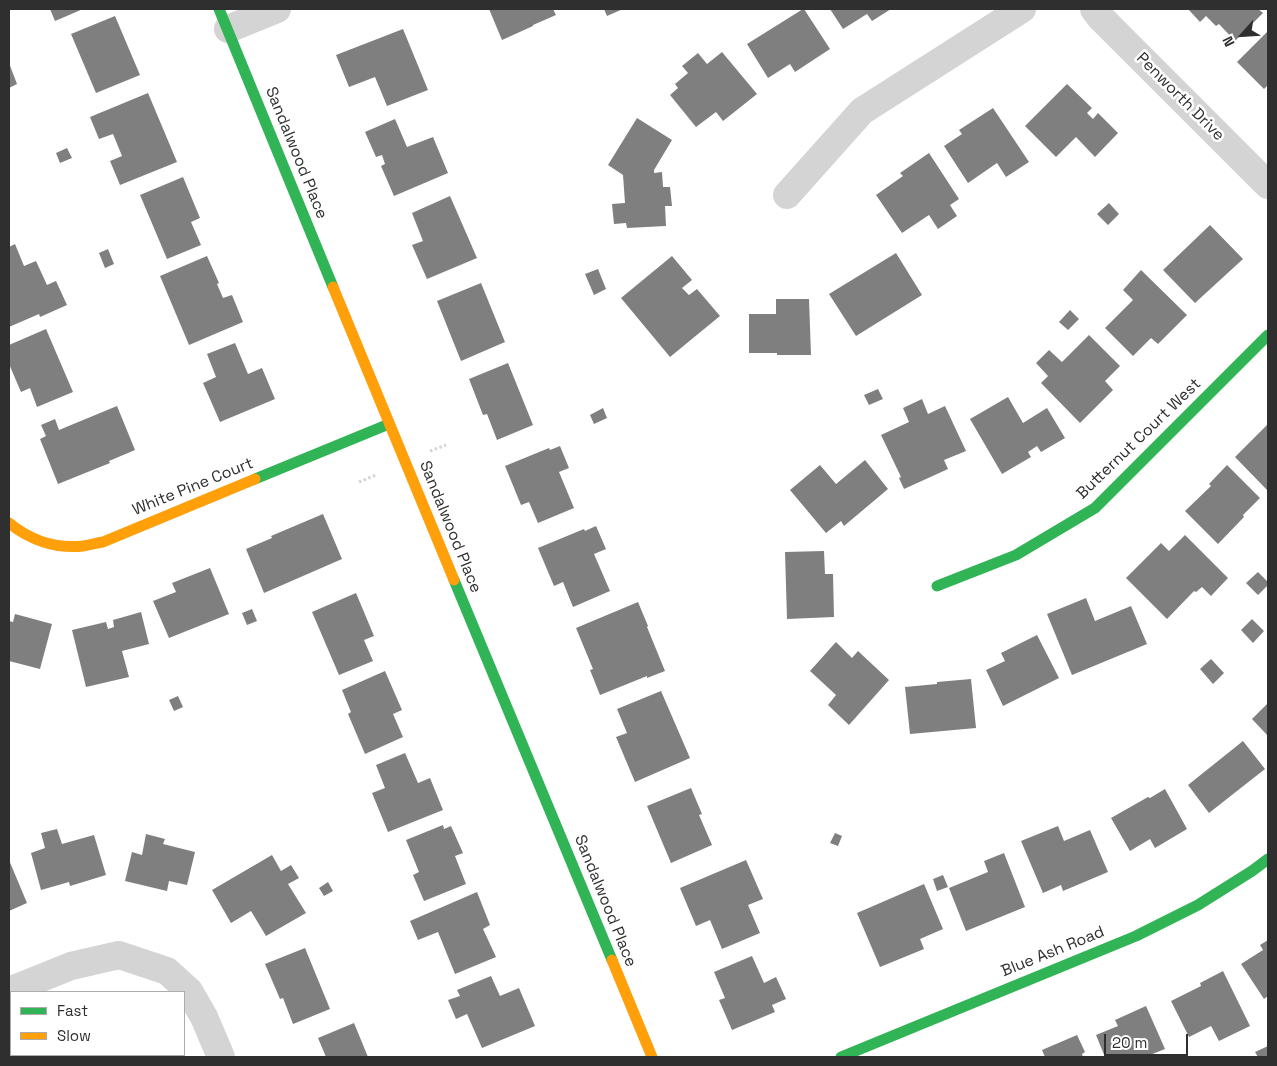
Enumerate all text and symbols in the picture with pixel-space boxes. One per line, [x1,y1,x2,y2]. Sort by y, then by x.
north arrow [1217,10,1267,60]
text: N [1218,33,1239,50]
street label: Penworth Drive [1132,49,1228,145]
street label: Sandalwood Place [261,84,331,222]
street label: Butternut Court West [1073,375,1205,503]
street label: White Pine Court [130,454,256,520]
street label: Sandalwood Place [415,458,485,596]
street label: Sandalwood Place [570,832,640,970]
street label: Blue Ash Road [999,923,1107,981]
legend [10,991,185,1056]
text: Fast [57,1001,88,1020]
scale bar [1107,1024,1191,1056]
text: Slow [57,1026,91,1045]
text: 20 m [1112,1033,1147,1052]

